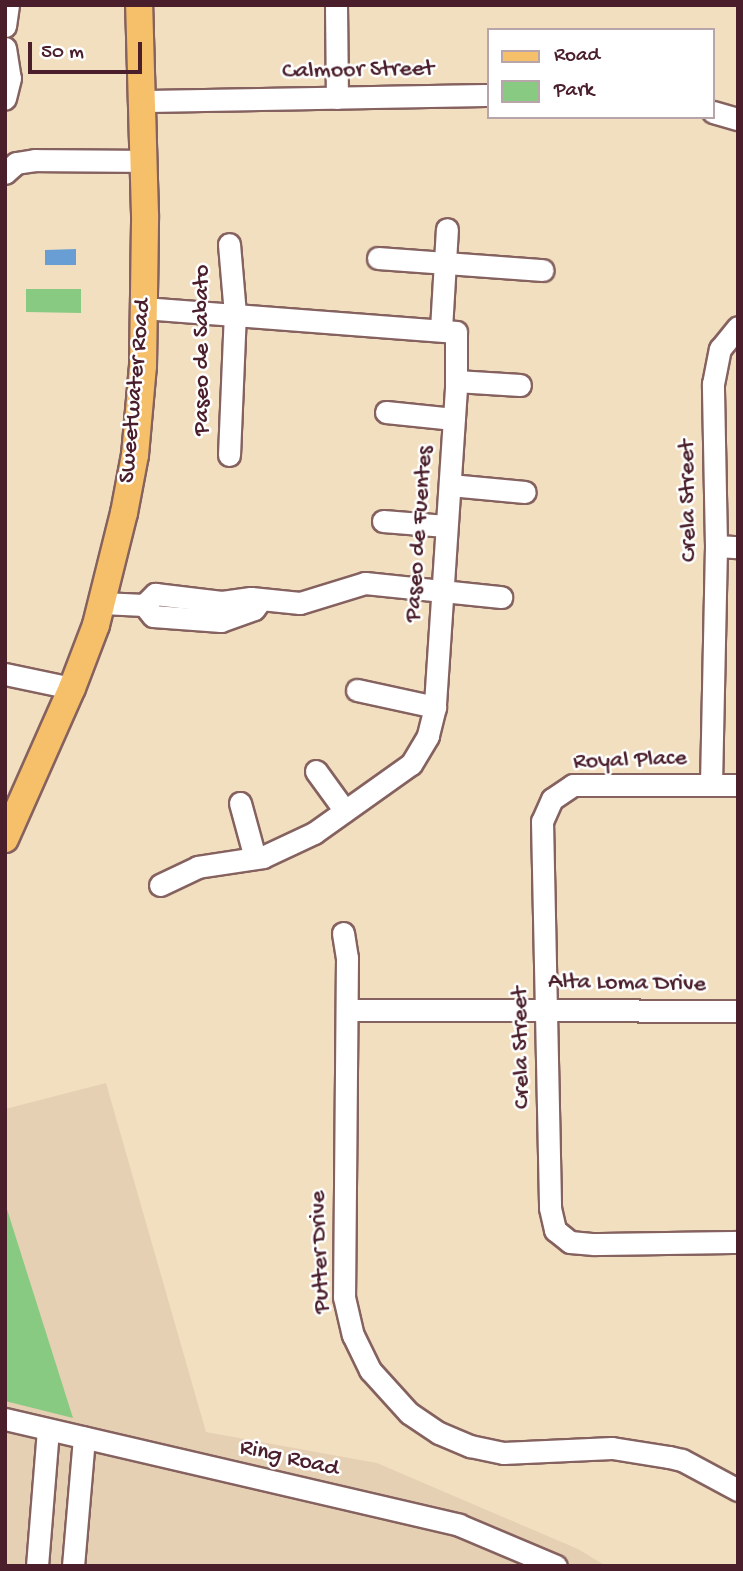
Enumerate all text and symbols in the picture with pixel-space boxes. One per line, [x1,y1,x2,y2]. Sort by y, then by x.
scale bar [32,28,145,72]
legend [488,28,715,119]
text: 50 m [41,41,84,66]
text: Road [554,44,600,69]
street label: Calmoor Street [282,55,434,87]
text: Park [554,79,594,104]
street label: Paseo de Sabato [189,265,217,435]
street label: Sweetwater Road [114,298,158,484]
street label: Crela Street [674,440,704,562]
street label: Paseo de Fuentes [399,445,441,623]
street label: Royal Place [573,745,687,777]
street label: Alta Loma Drive [548,968,706,1000]
street label: Crela Street [507,987,537,1109]
street label: Putter Drive [304,1190,338,1314]
street label: Ring Road [237,1434,341,1484]

